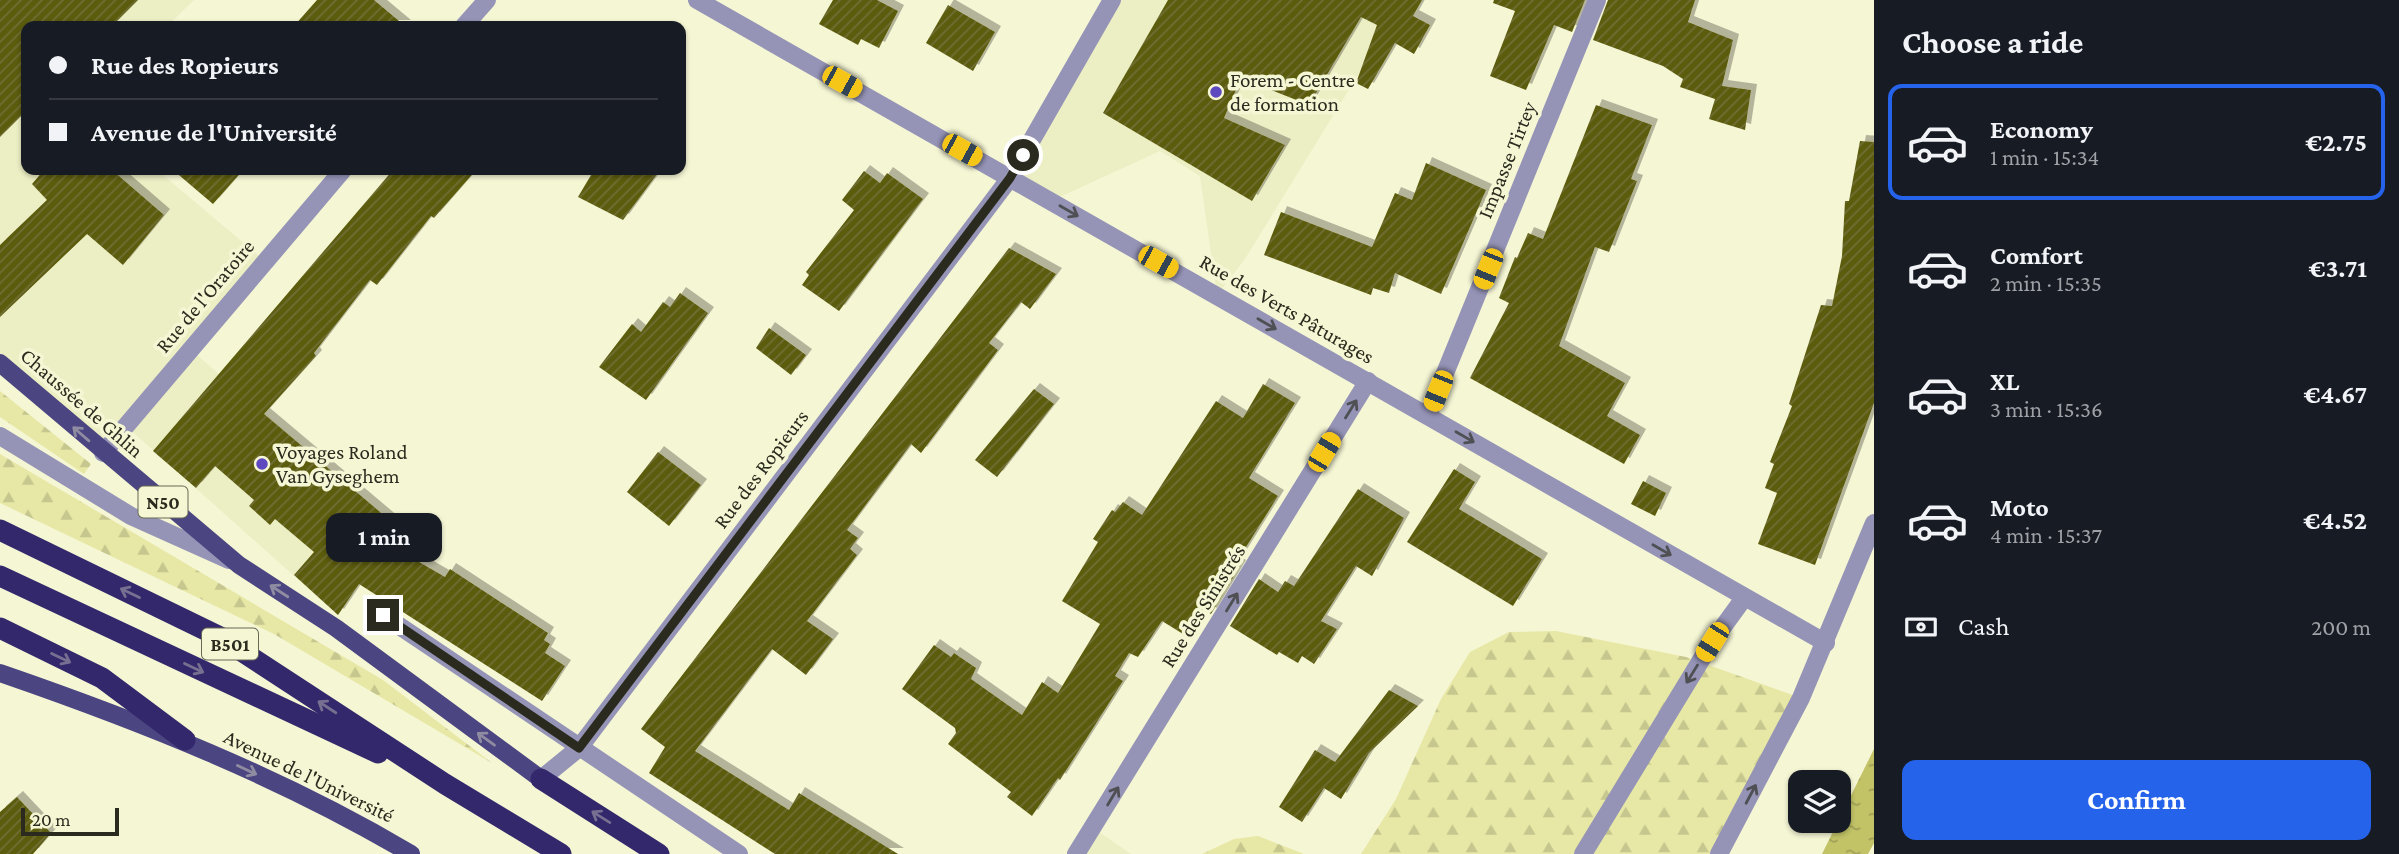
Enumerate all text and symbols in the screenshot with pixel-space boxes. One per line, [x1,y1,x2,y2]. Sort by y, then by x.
text: Choose a ride [1902,24,2083,60]
text: Rue des Ropieurs [91,51,279,80]
car [819,63,866,101]
place label: Forem - Centre de formation [1230,68,1355,116]
marker: Forem - Centre de formation [1208,84,1224,100]
street label: Impasse Tirtey [1473,98,1541,222]
icon: car [1906,111,1969,174]
text: Economy [1990,115,2093,144]
text: Avenue de l'Université [91,118,337,147]
text: €2.75 [2305,128,2367,157]
car [939,131,986,169]
route start [1007,139,1039,171]
text: 1 min · 15:34 [1990,144,2099,170]
one-way arrow [1059,204,1079,218]
street label: Rue de l'Oratoire [151,235,259,357]
icon: car [1906,237,1969,300]
text: Comfort [1990,241,2083,270]
car [1135,243,1182,281]
car [1471,246,1506,292]
street label: Rue des Verts Pâturages [1196,249,1378,369]
text: €3.71 [2309,254,2367,283]
text: 2 min · 15:35 [1990,270,2102,296]
one-way arrow [1257,317,1277,331]
street label: Chaussée de Ghlin [16,343,148,463]
icon: car [1906,363,1969,426]
text: XL [1990,367,2019,396]
car [1421,368,1456,414]
text: €4.67 [2303,380,2367,409]
text: 3 min · 15:36 [1990,396,2103,422]
one-way arrow [1344,399,1358,419]
street label: Rue des Ropieurs [709,405,813,533]
one-way arrow [73,426,91,442]
car [1305,429,1344,475]
one-way arrow [1454,430,1474,444]
place label: Voyages Roland Van Gyseghem [276,440,408,488]
marker: Voyages Roland Van Gyseghem [254,456,270,472]
road number: N50 [138,486,188,517]
icon: car [1906,489,1969,552]
text: Moto [1990,493,2049,522]
text: €4.52 [2303,506,2367,535]
callout: 1 min [325,514,441,562]
text: 4 min · 15:37 [1990,522,2102,548]
text: 1 min [358,524,410,550]
street label: Rue des Sinistrés [1156,540,1250,672]
one-way arrow [1651,543,1671,557]
one-way arrow [269,583,289,597]
one-way arrow [120,586,141,600]
one-way arrow [1225,593,1239,613]
route end [367,599,399,631]
icon: cash [1902,608,1940,646]
text: Cash [1958,612,2009,641]
text: 200 m [2311,614,2371,640]
car [1692,619,1733,665]
road number: B501 [202,628,258,660]
one-way arrow [50,651,71,665]
one-way arrow [183,662,205,675]
one-way arrow [1684,664,1698,684]
one-way arrow [318,699,337,714]
street label: Avenue de l'Université [220,724,398,828]
one-way arrow [477,732,496,746]
button: Confirm [1902,760,2371,840]
one-way arrow [236,763,257,777]
map controls [1788,770,1851,833]
button: layers [1788,770,1851,833]
one-way arrow [1745,784,1759,805]
one-way arrow [1106,787,1120,807]
scale bar [21,805,119,837]
text: 20 m [32,809,71,830]
one-way arrow [592,810,611,825]

